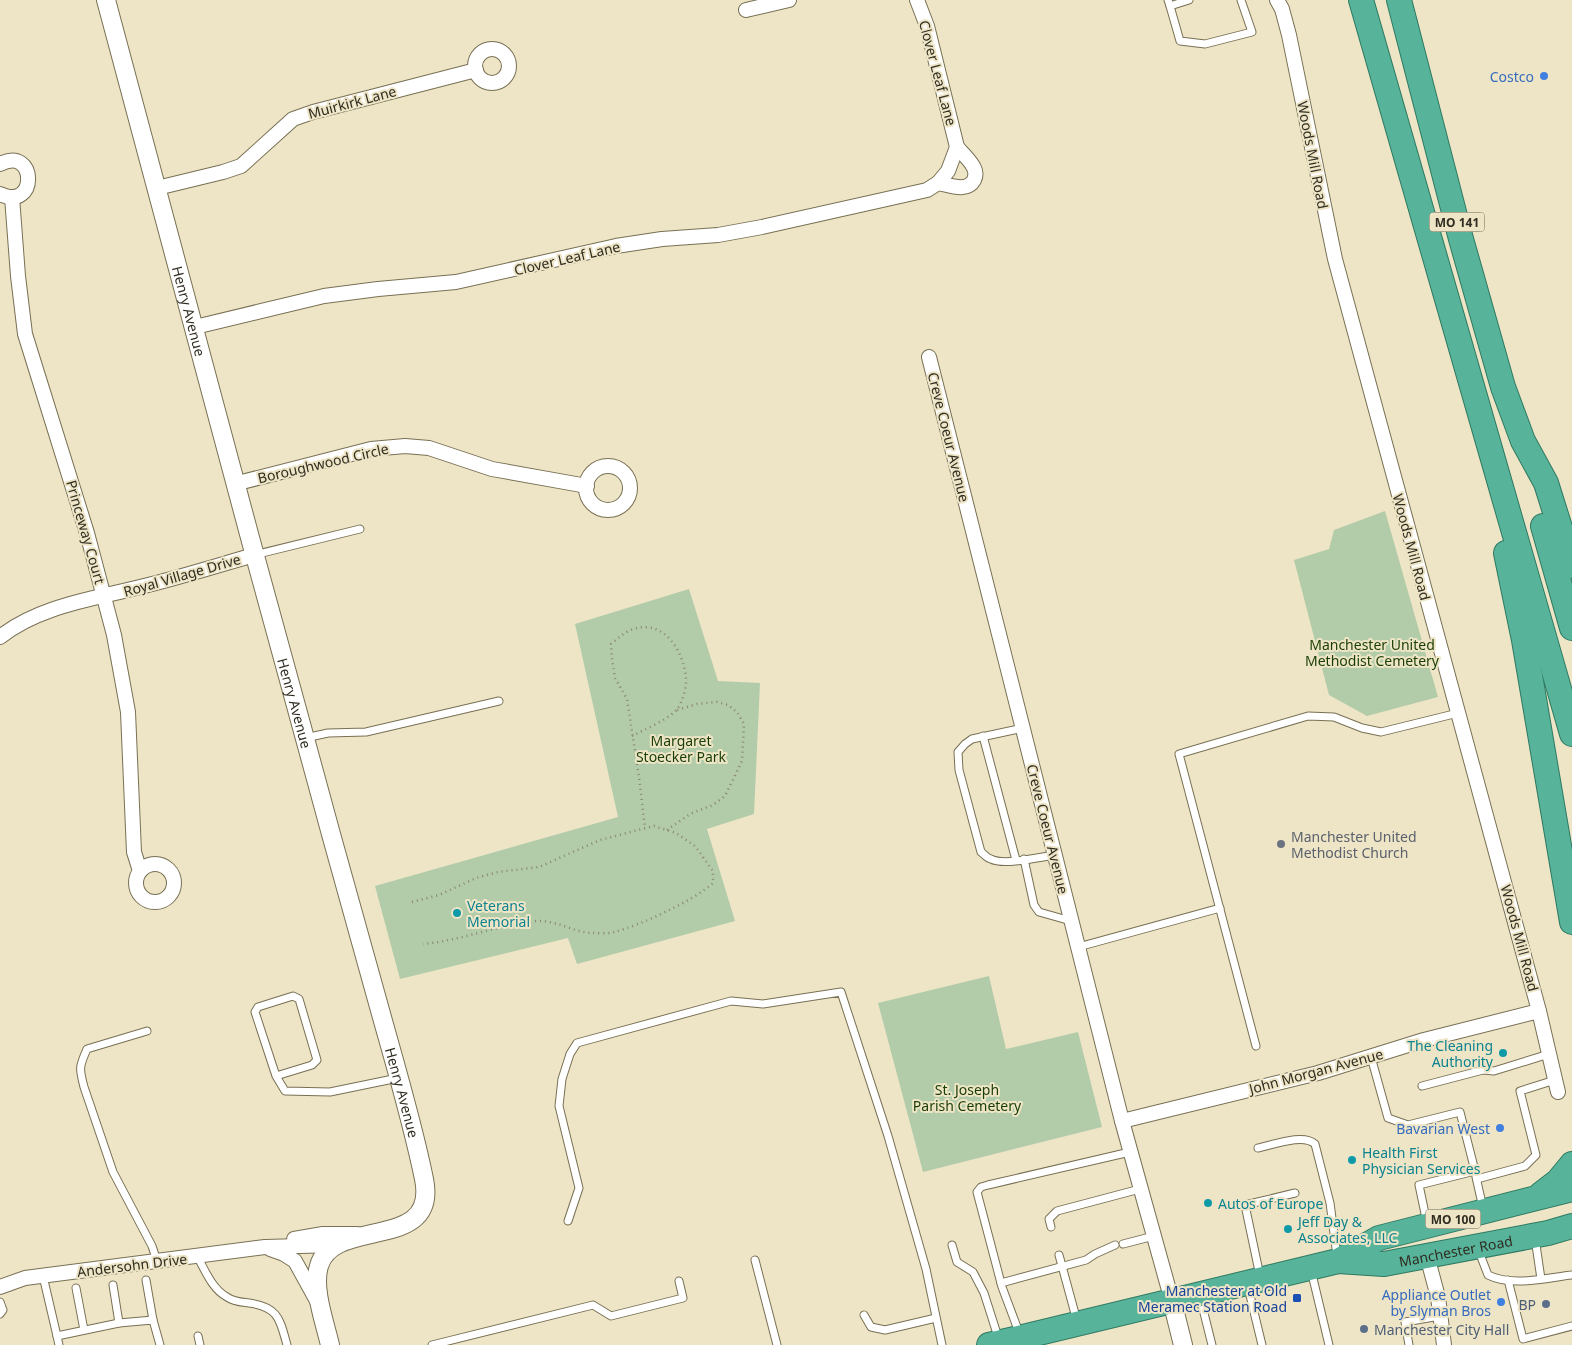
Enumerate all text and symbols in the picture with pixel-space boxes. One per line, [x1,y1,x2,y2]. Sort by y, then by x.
street label: Clover Leaf Lane [915,18,961,128]
place label: Costco [1490,67,1534,86]
marker: Costco [1538,70,1550,82]
street label: Muirkirk Lane [306,81,398,123]
street label: Woods Mill Road [1293,99,1333,211]
road number: MO 141 [1430,212,1484,232]
street label: Clover Leaf Lane [512,237,622,279]
street label: Henry Avenue [168,264,211,358]
street label: Creve Coeur Avenue [924,370,974,504]
street label: Boroughwood Circle [256,439,390,487]
street label: Princeway Court [62,478,110,586]
street label: Woods Mill Road [1389,492,1435,602]
street label: Royal Village Drive [121,549,243,601]
park label: Manchester United Methodist Cemetery [1305,635,1440,670]
street label: Henry Avenue [274,656,317,750]
park label: Margaret Stoecker Park [636,731,727,766]
street label: Creve Coeur Avenue [1023,762,1073,896]
place label: Manchester United Methodist Church [1291,827,1417,862]
marker: Manchester United Methodist Church [1275,838,1287,850]
street label: Woods Mill Road [1497,883,1543,993]
place label: Veterans Memorial [467,896,530,931]
marker: Veterans Memorial [451,907,463,919]
place label: The Cleaning Authority [1407,1036,1494,1071]
street label: John Morgan Avenue [1245,1044,1385,1099]
street label: Henry Avenue [381,1045,424,1140]
marker: The Cleaning Authority [1497,1047,1509,1059]
park label: St. Joseph Parish Cemetery [913,1080,1022,1115]
place label: Bavarian West [1396,1119,1490,1138]
marker: Bavarian West [1494,1122,1506,1134]
place label: Health First Physician Services [1362,1143,1481,1178]
marker: Health First Physician Services [1346,1154,1358,1166]
place label: Autos of Europe [1218,1194,1323,1213]
marker: Autos of Europe [1202,1197,1214,1209]
road number: MO 100 [1426,1210,1480,1228]
place label: Jeff Day & Associates, LLC [1296,1212,1397,1247]
marker: Jeff Day & Associates, LLC [1282,1223,1294,1235]
street label: Manchester Road [1397,1230,1514,1271]
street label: Andersohn Drive [76,1249,188,1281]
place label: Manchester at Old Meramec Station Road [1138,1281,1287,1316]
place label: Appliance Outlet by Slyman Bros [1382,1285,1491,1320]
marker: Manchester at Old Meramec Station Road [1291,1292,1303,1304]
place label: BP [1518,1295,1536,1314]
marker: Appliance Outlet by Slyman Bros [1495,1296,1507,1308]
marker: BP [1540,1298,1552,1310]
place label: Manchester City Hall [1374,1320,1509,1339]
marker: Manchester City Hall [1358,1323,1370,1335]

